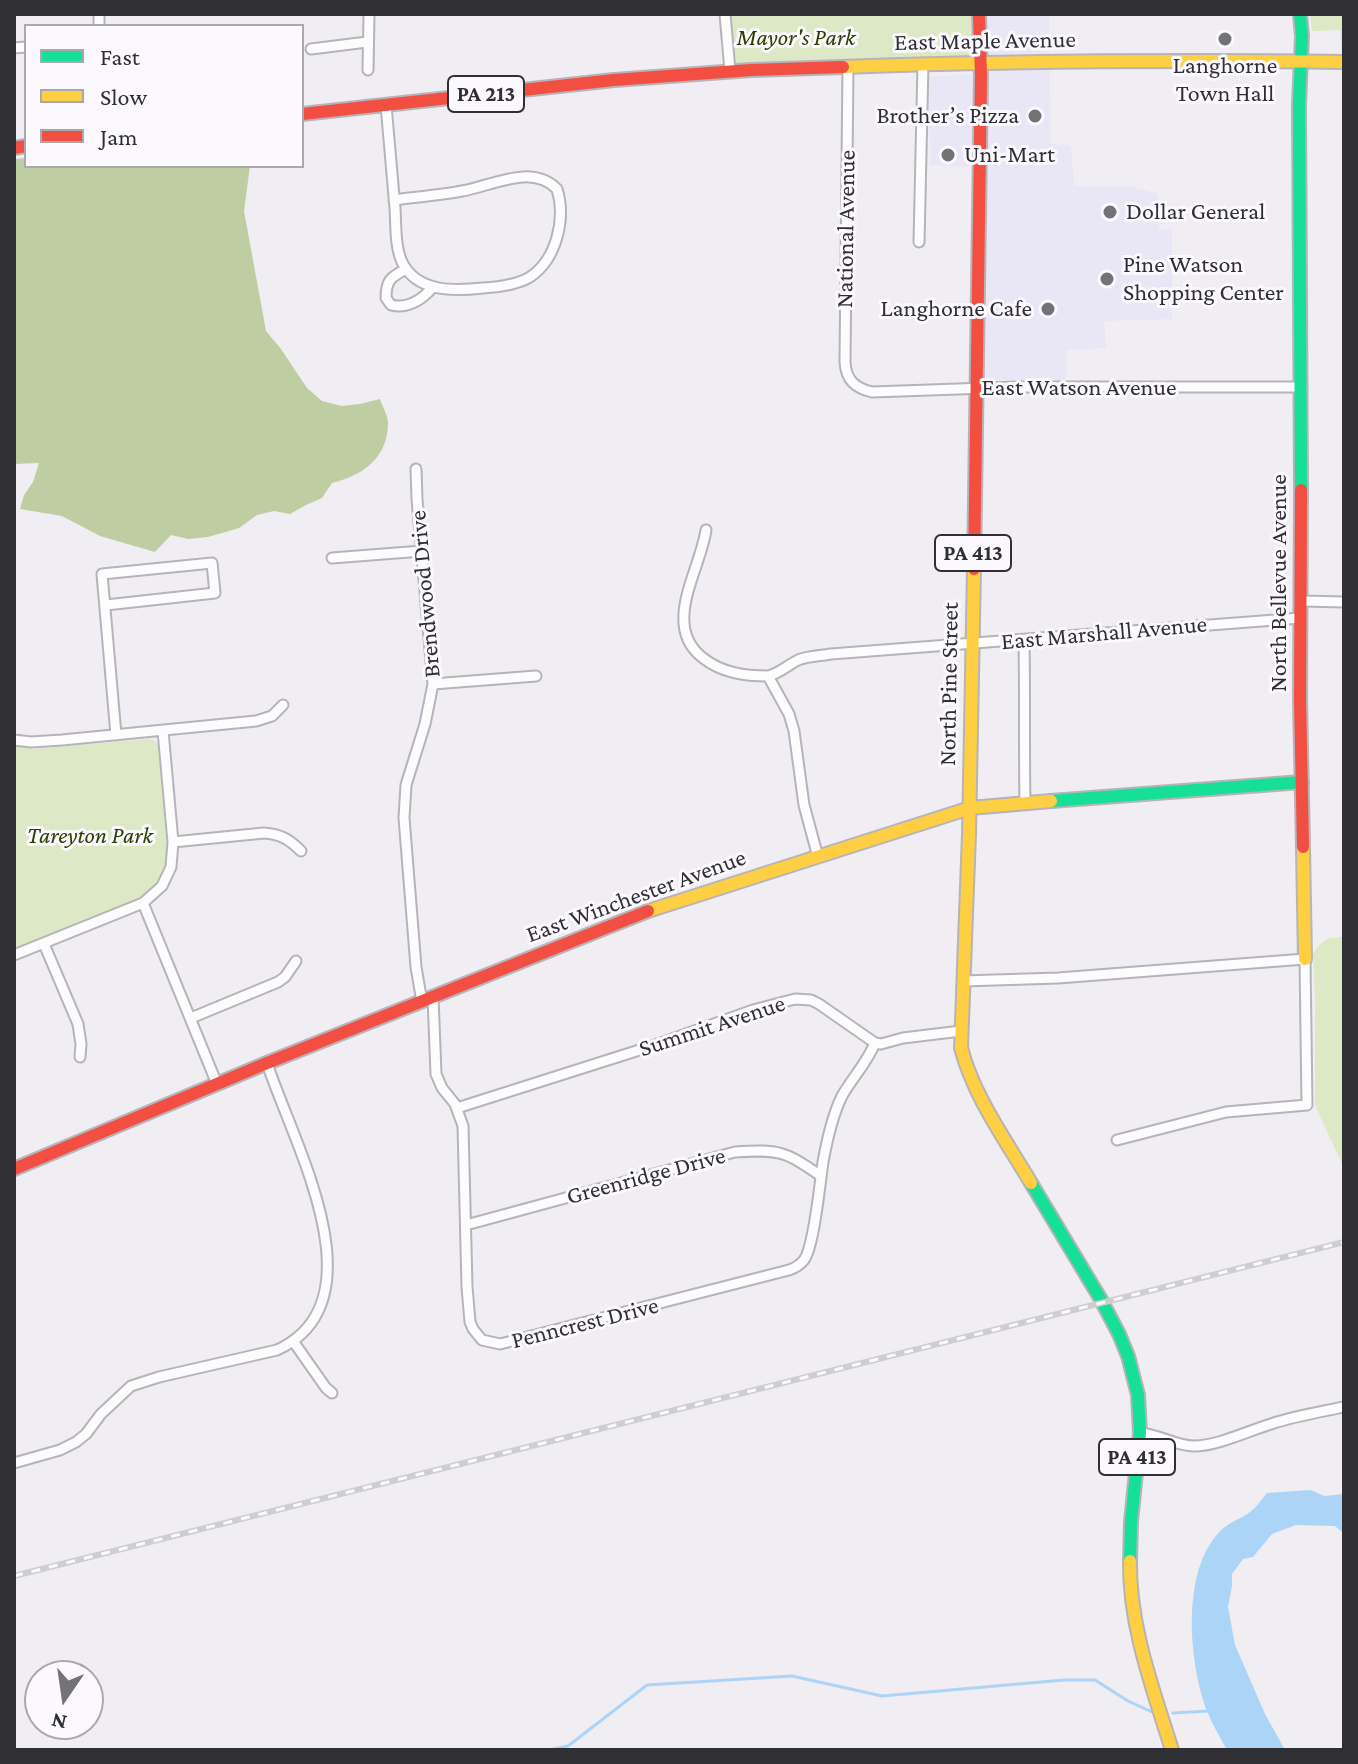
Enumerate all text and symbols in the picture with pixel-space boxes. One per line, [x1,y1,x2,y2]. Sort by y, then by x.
legend [24,24,304,168]
park label: Mayor's Park [737,24,855,52]
street label: East Maple Avenue [894,25,1076,57]
marker: Langhorne Town Hall [1216,30,1234,48]
text: Fast [100,43,140,70]
place label: Langhorne Town Hall [1173,52,1277,108]
road number: PA 213 [448,76,524,112]
text: Slow [100,83,147,110]
place label: Brother’s Pizza [876,102,1019,130]
marker: Brother’s Pizza [1026,107,1044,125]
text: Jam [100,123,138,150]
place label: Uni-Mart [964,141,1055,169]
marker: Uni-Mart [939,146,957,164]
street label: National Avenue [830,150,862,308]
place label: Dollar General [1126,198,1265,226]
marker: Dollar General [1101,203,1119,221]
place label: Pine Watson Shopping Center [1123,251,1284,307]
marker: Pine Watson Shopping Center [1098,270,1116,288]
place label: Langhorne Cafe [880,295,1032,323]
marker: Langhorne Cafe [1039,300,1057,318]
street label: East Watson Avenue [981,374,1177,402]
street label: North Bellevue Avenue [1265,474,1293,692]
street label: Brendwood Drive [403,509,447,679]
road number: PA 413 [935,535,1011,571]
street label: North Pine Street [933,602,965,766]
street label: East Marshall Avenue [1000,610,1208,656]
park label: Tareyton Park [27,822,153,850]
street label: East Winchester Avenue [522,843,750,949]
street label: Summit Avenue [635,989,789,1063]
street label: Greenridge Drive [563,1141,729,1211]
street label: Penncrest Drive [509,1291,661,1355]
road number: PA 413 [1099,1439,1175,1475]
north arrow [24,1660,104,1740]
text: N [49,1708,69,1736]

